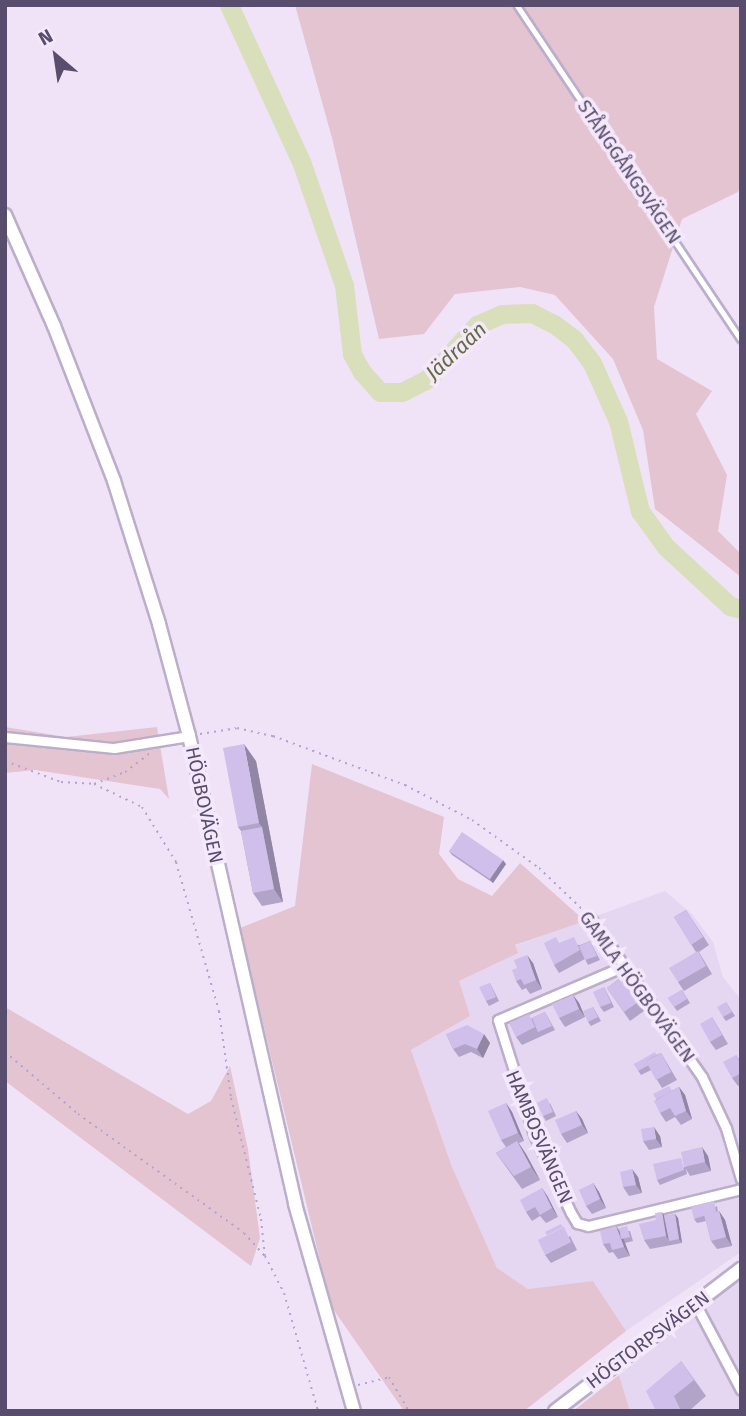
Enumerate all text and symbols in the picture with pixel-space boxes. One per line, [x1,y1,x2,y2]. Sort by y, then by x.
north arrow [21,21,91,91]
text: N [34,24,57,50]
street label: STÅNGGÅNGSVÄGEN [572,96,686,248]
water label: Jädraån [420,317,492,385]
street label: HÖGBOVÄGEN [181,745,227,865]
street label: GAMLA HÖGBOVÄGEN [574,907,700,1067]
street label: HAMBOSVÄNGEN [501,1067,577,1207]
street label: HÖGTORPSVÄGEN [582,1286,714,1394]

